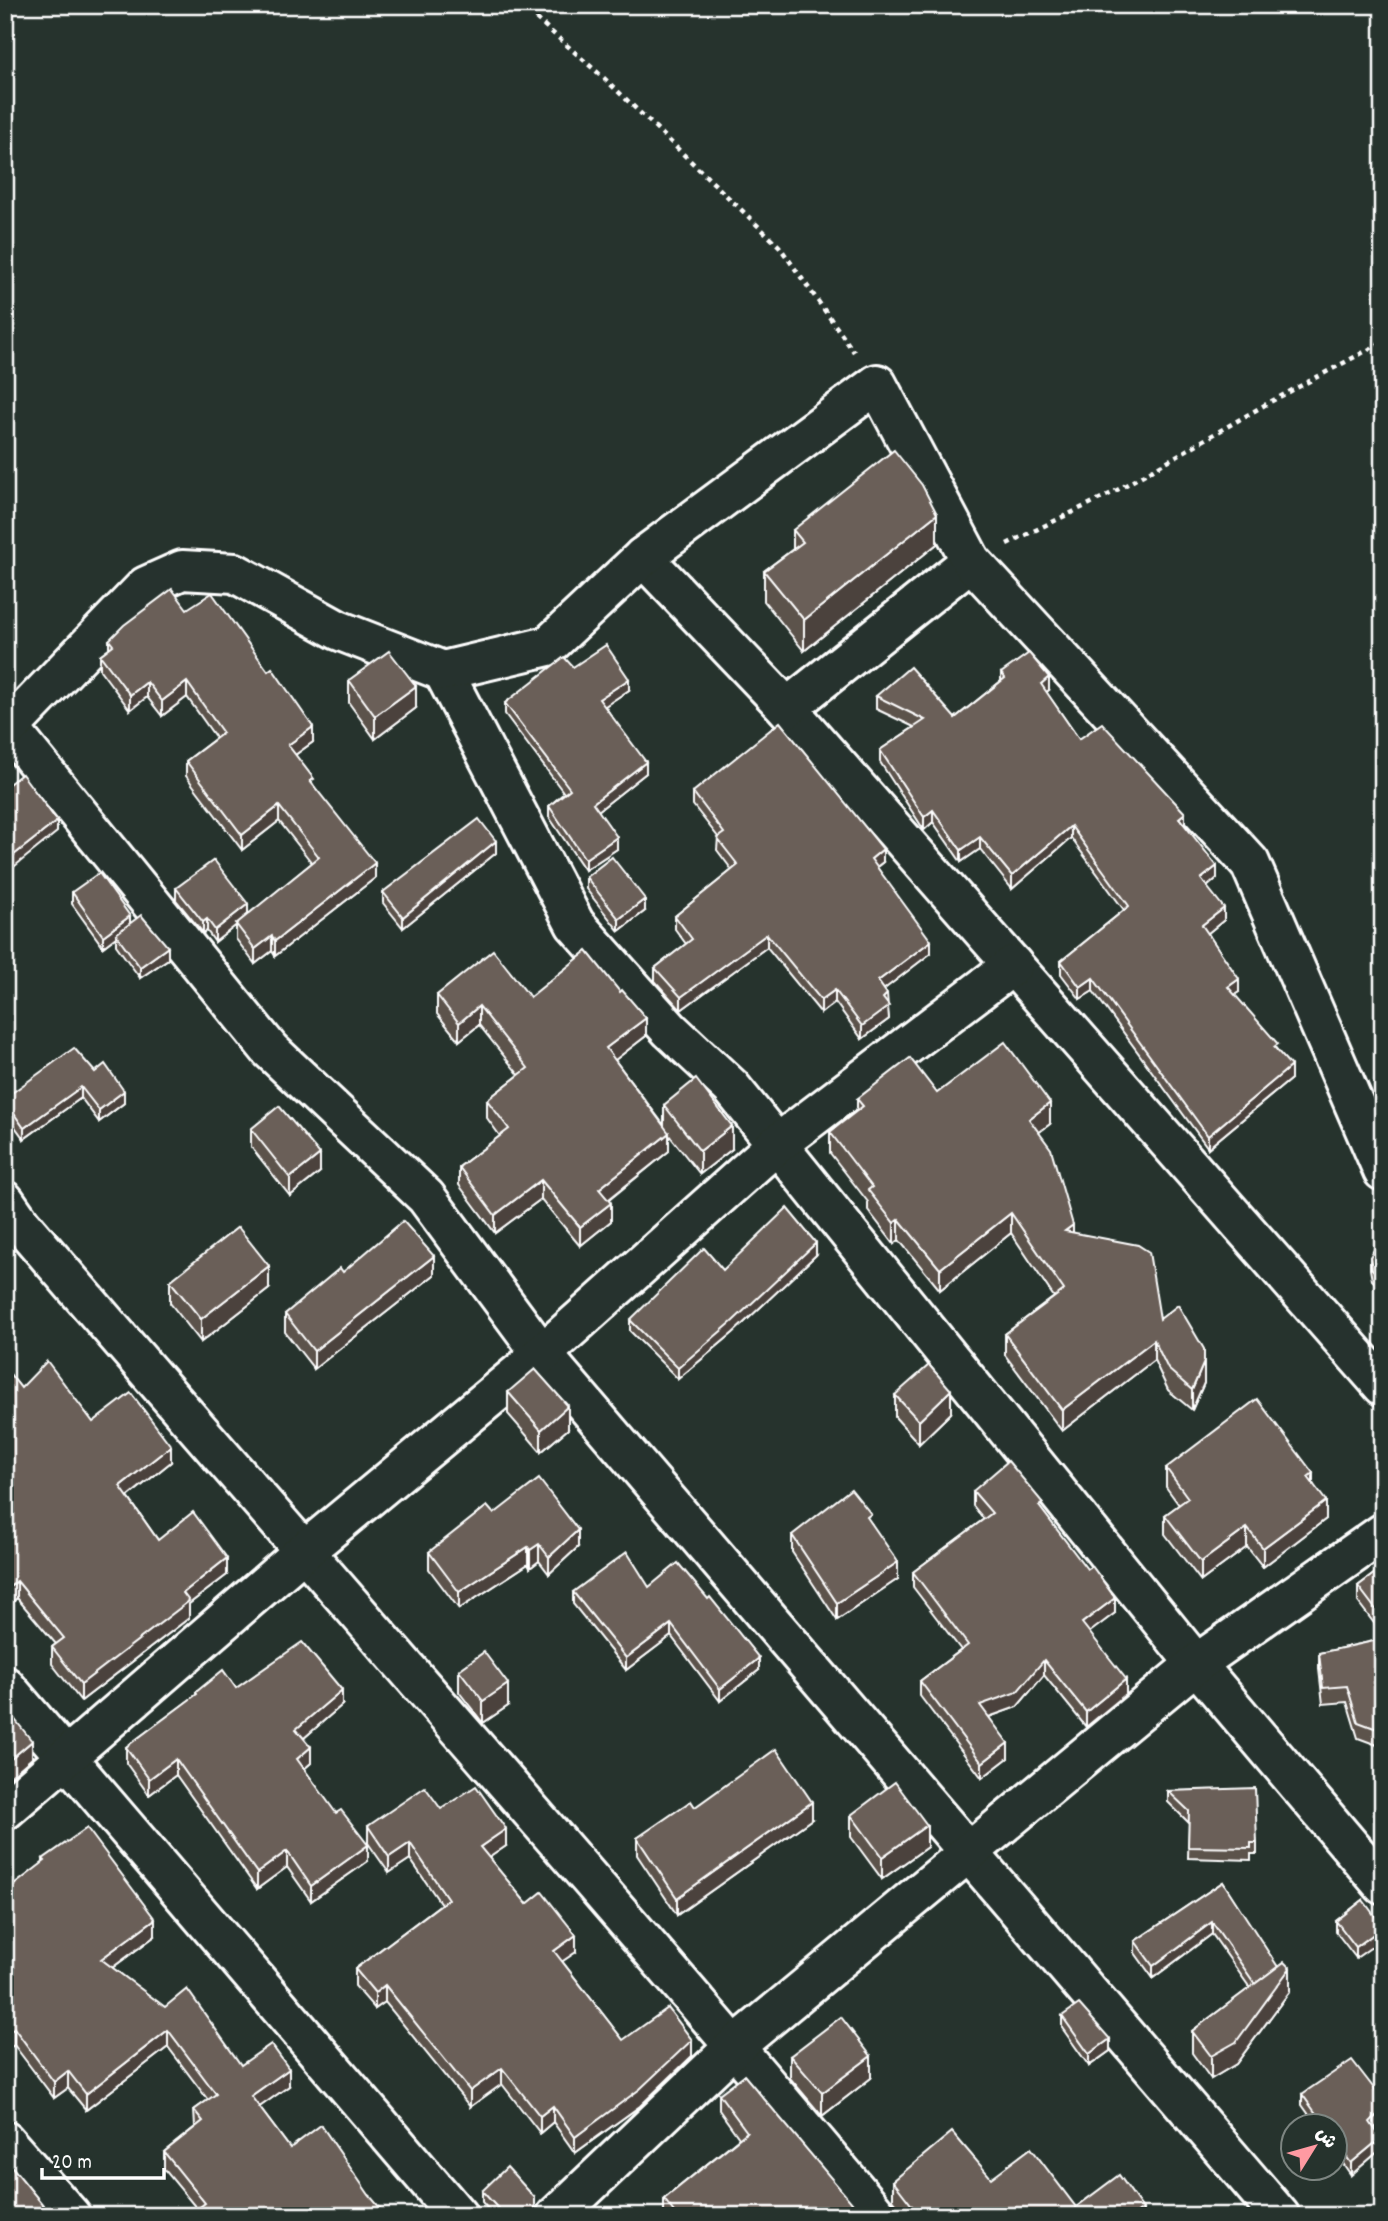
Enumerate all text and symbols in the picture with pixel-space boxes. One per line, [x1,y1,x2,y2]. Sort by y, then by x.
north arrow [1280,2112,1350,2182]
text: ش [1308,2122,1342,2155]
scale bar [42,2137,164,2181]
text: 20 m [52,2149,92,2179]

